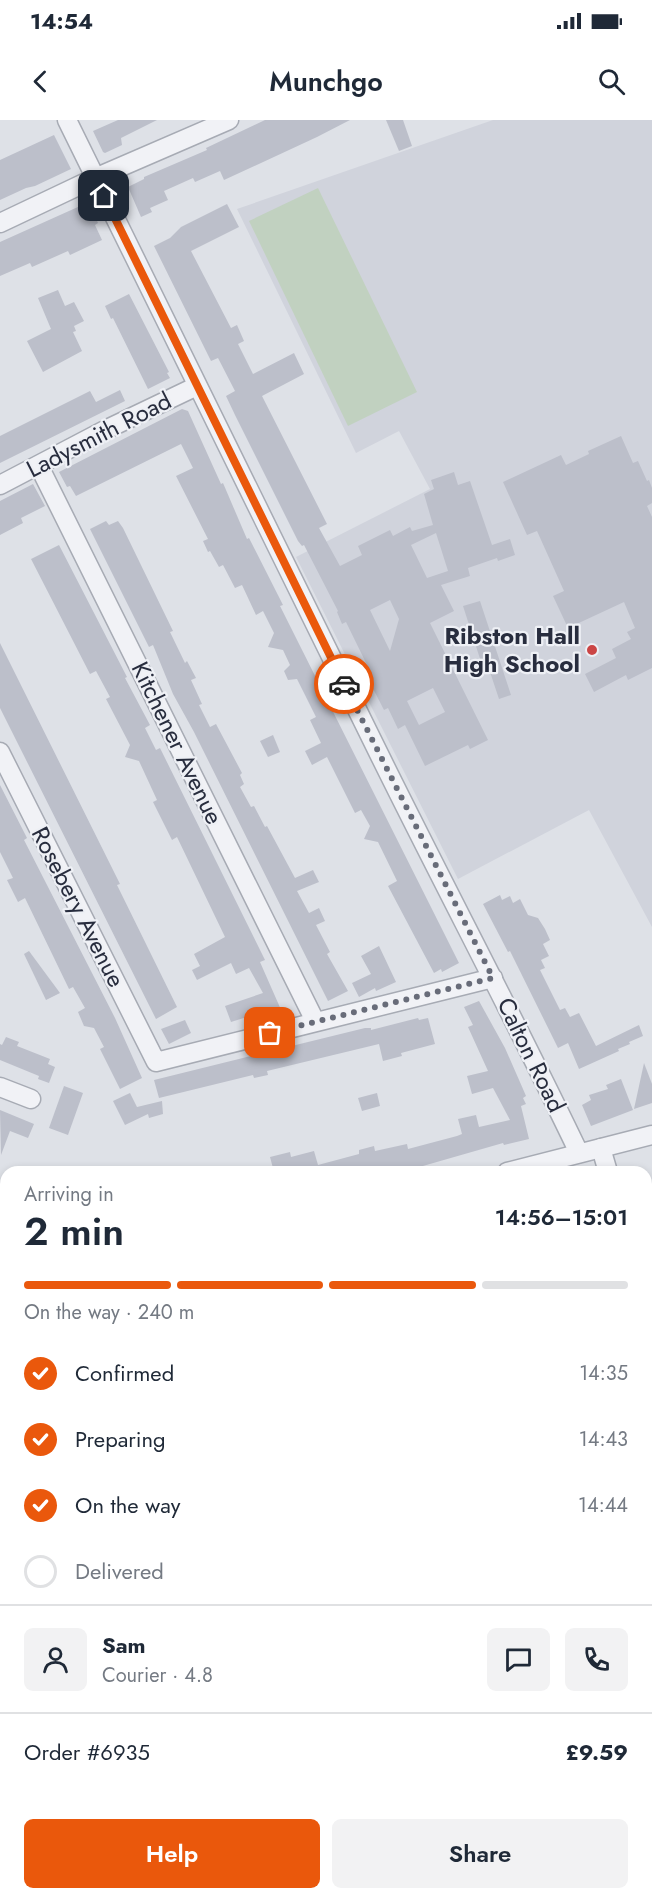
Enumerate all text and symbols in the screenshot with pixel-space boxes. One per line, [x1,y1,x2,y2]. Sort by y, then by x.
text: 14:54 [30,5,93,37]
text: Munchgo [269,62,383,101]
icon: back [24,65,57,98]
icon: search [595,65,628,98]
pin [78,170,129,221]
icon: home [87,179,120,212]
street label: Ladysmith Road [20,383,177,486]
place label: Ribston Hall High School [444,618,580,681]
marker: Ribston Hall High School [585,643,599,657]
courier [314,654,374,714]
street label: Kitchener Avenue [123,655,232,830]
icon: car [328,668,361,701]
street label: Rosebery Avenue [23,820,134,993]
street label: Calton Road [489,991,574,1118]
pin [244,1007,295,1058]
icon: bag [253,1016,286,1049]
text: Arriving in [24,1180,114,1209]
text: 14:56–15:01 [495,1201,628,1233]
text: 2 min [24,1203,124,1260]
text: On the way · 240 m [24,1298,194,1327]
icon: check [24,1357,57,1390]
text: Confirmed [75,1357,174,1389]
text: 14:35 [579,1359,628,1388]
icon: check [24,1423,57,1456]
text: Preparing [75,1423,166,1455]
text: 14:43 [579,1425,628,1454]
icon: check [24,1489,57,1522]
text: On the way [75,1489,180,1521]
text: 14:44 [578,1491,628,1520]
text: Delivered [75,1555,164,1587]
button: person [24,1628,87,1691]
button: chat [487,1628,550,1691]
button: phone [565,1628,628,1691]
text: Sam [102,1629,146,1661]
text: Courier · 4.8 [102,1661,213,1690]
text: Order #6935 [24,1736,150,1768]
text: £9.59 [565,1736,628,1768]
button: Help [24,1819,320,1888]
button: Share [332,1819,628,1888]

